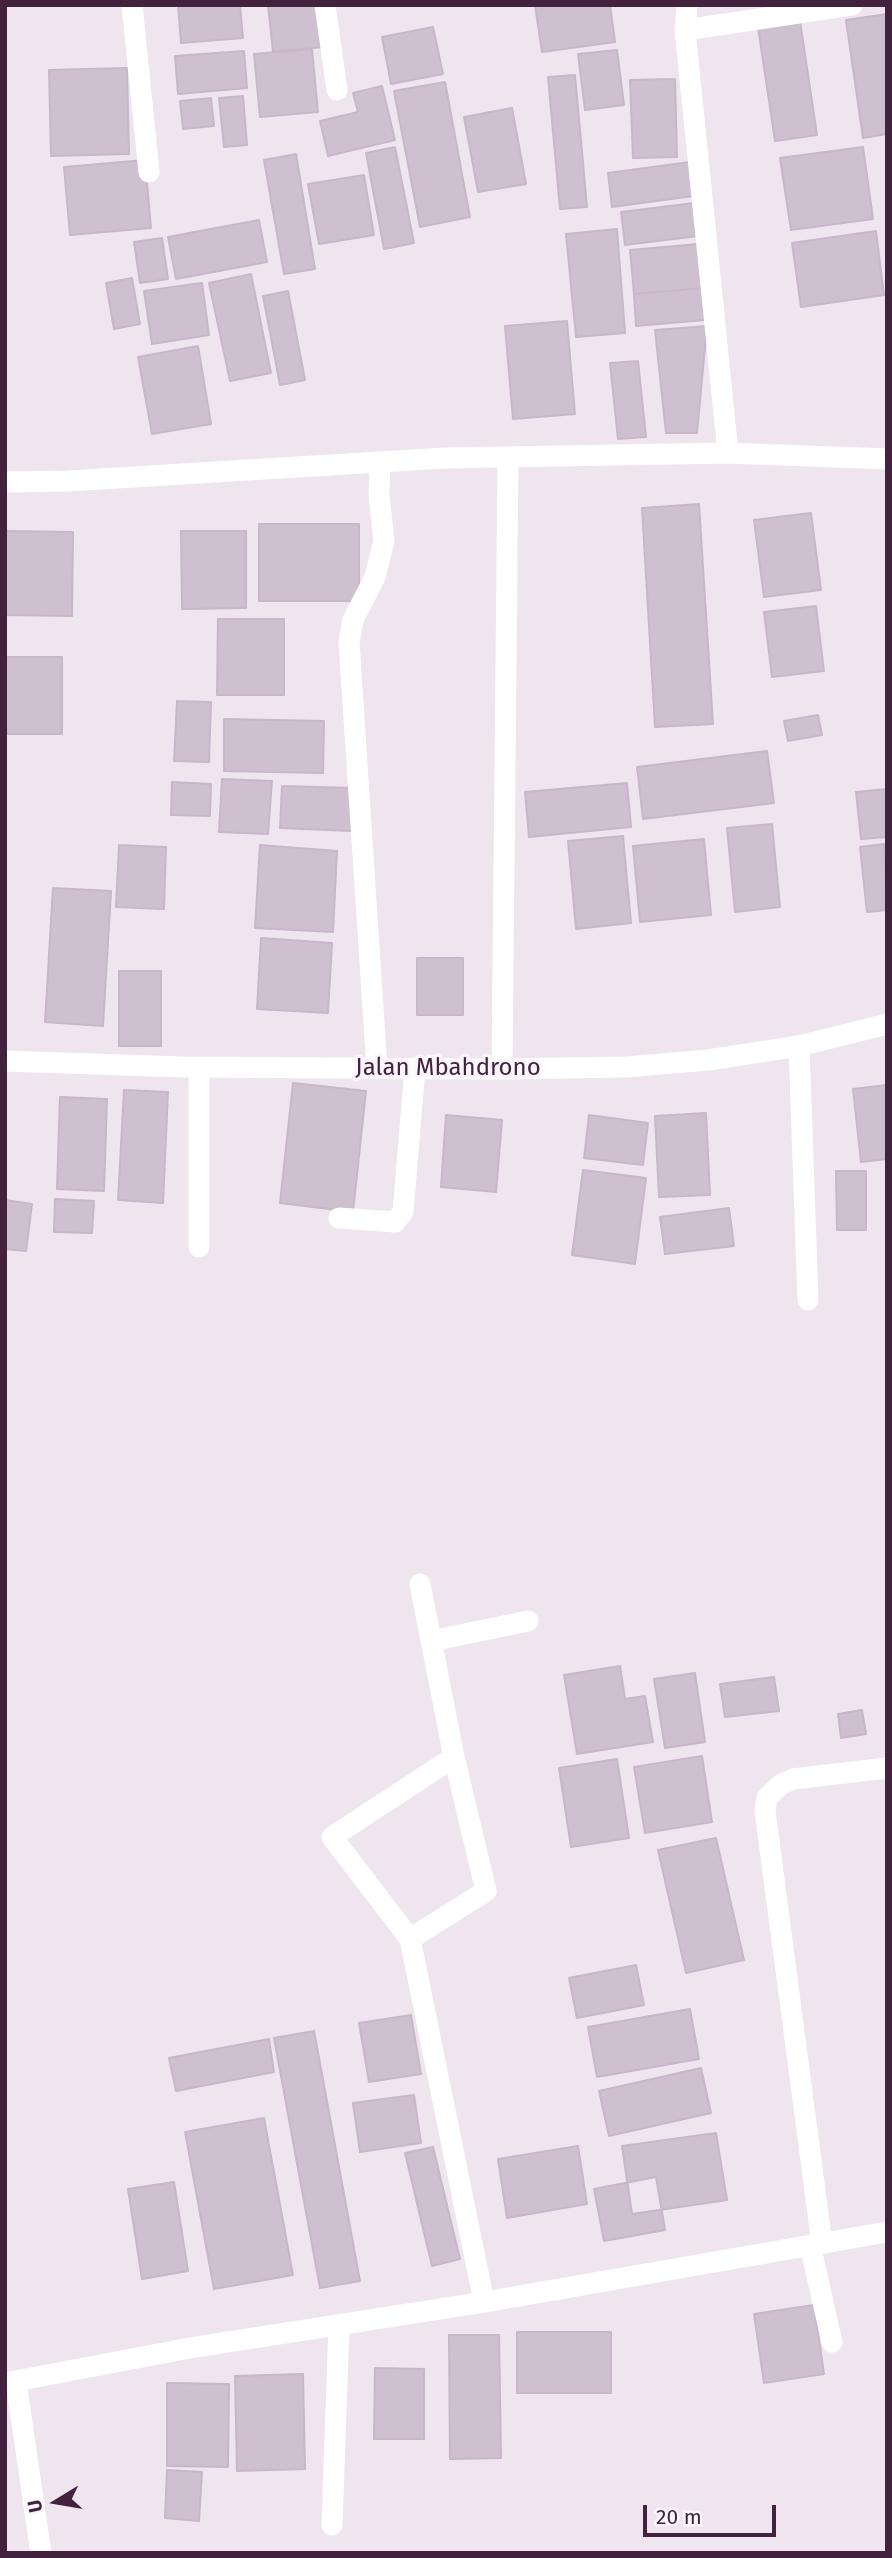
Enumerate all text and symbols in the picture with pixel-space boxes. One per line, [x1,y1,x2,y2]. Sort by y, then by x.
street label: Jalan Mbahdrono [355,1054,541,1082]
north arrow [21,2467,91,2537]
scale bar [647,2492,780,2536]
text: U [22,2498,47,2514]
text: 20 m [656,2504,702,2530]

